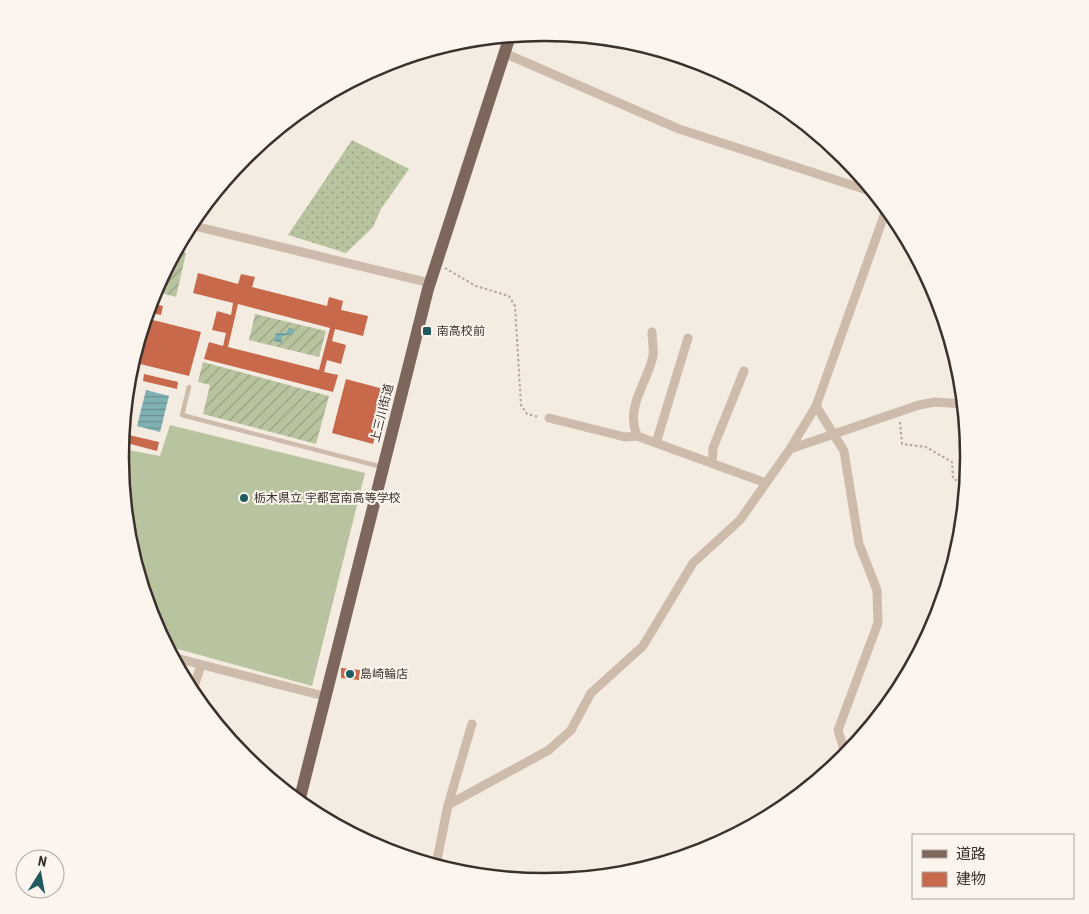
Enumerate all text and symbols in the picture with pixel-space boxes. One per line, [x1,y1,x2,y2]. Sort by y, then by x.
place label: 南高校前 [437,324,485,338]
marker: 南高校前 [421,325,433,337]
street label: 上三川街道 [368,382,396,444]
place label: 栃木県立 宇都宮南高等学校 [254,491,401,505]
marker: 栃木県立 宇都宮南高等学校 [238,492,250,504]
place label: 島崎輪店 [360,667,408,681]
marker: 島崎輪店 [344,668,356,680]
legend [912,834,1074,899]
text: 道路 [956,845,986,863]
north arrow [15,849,65,899]
text: N [37,853,48,870]
text: 建物 [956,870,986,888]

